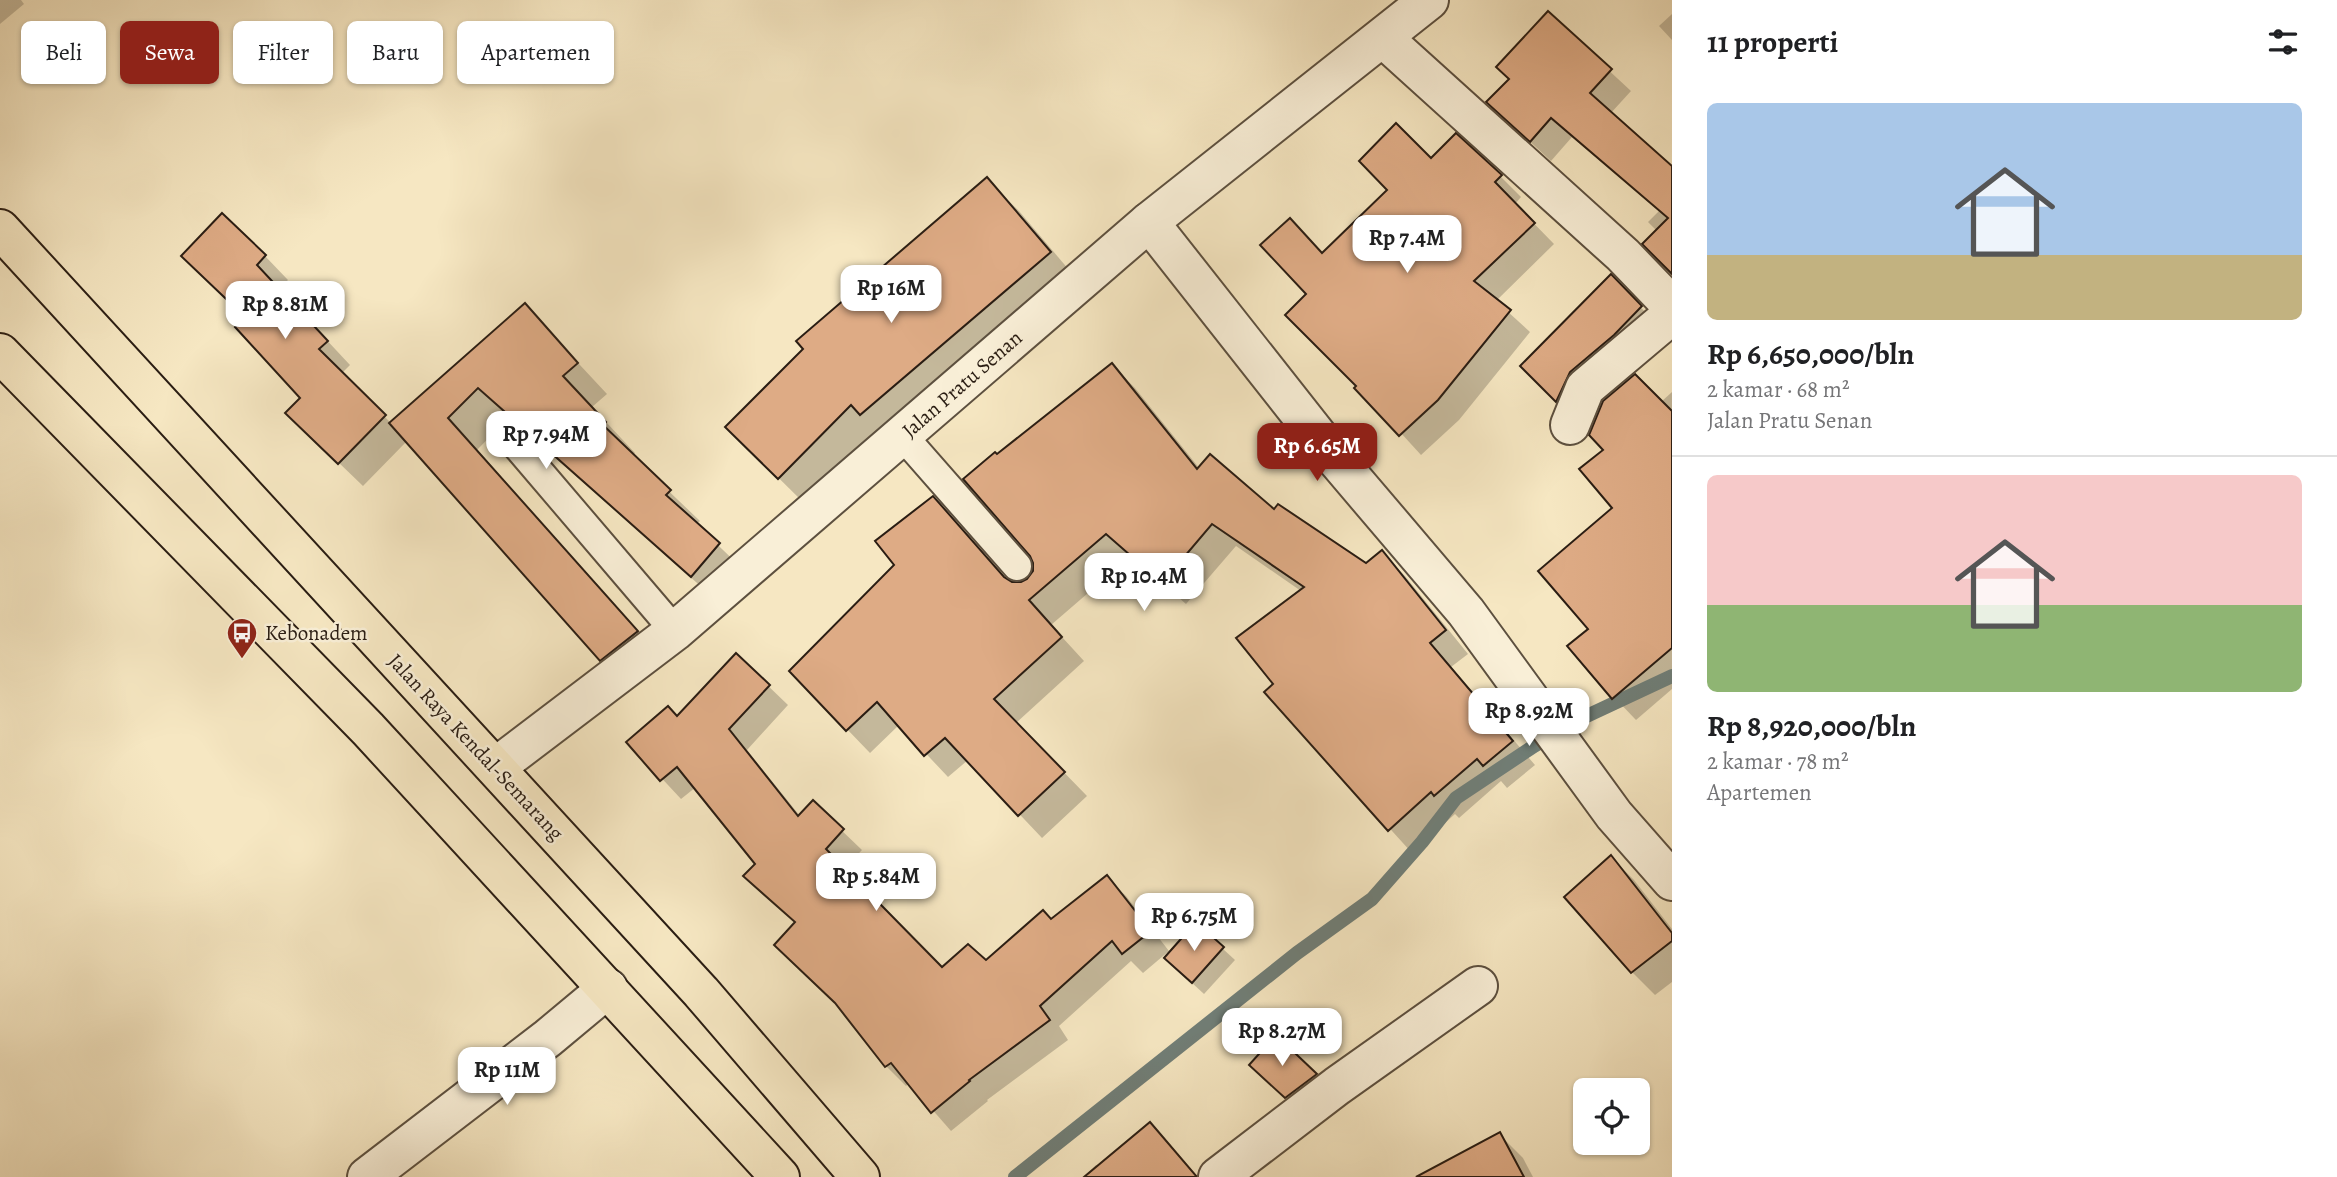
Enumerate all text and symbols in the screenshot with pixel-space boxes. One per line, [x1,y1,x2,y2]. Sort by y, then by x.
chip: Beli [21,21,106,84]
chip: Sewa [120,21,219,84]
chip: Filter [233,21,333,84]
chip: Baru [347,21,443,84]
chip: Apartemen [457,21,614,84]
text: 11 properti [1707,22,1838,62]
icon: filters [2264,23,2302,61]
icon: home [1942,149,2068,275]
pin: Rp 7.4M [1342,216,1472,275]
text: Rp 7.4M [1369,222,1445,253]
pin: Rp 16M [834,266,948,325]
text: Rp 16M [857,272,925,303]
pin: Rp 8.81M [213,282,357,341]
text: Rp 8.81M [242,288,328,319]
street label: Jalan Pratu Senan [896,324,1028,444]
text: Rp 6,650,000/bln [1707,334,1914,374]
text: 2 kamar · 68 m² [1707,374,1850,405]
text: Jalan Pratu Senan [1707,405,1872,436]
pin: Rp 7.94M [474,412,618,471]
text: Rp 7.94M [502,418,590,449]
pin: Rp 6.65M [1245,424,1389,483]
text: Rp 6.65M [1273,430,1361,461]
icon: home [1942,521,2068,647]
pin: Rp 10.4M [1072,554,1216,613]
text: Rp 10.4M [1101,560,1187,591]
bus stop icon: Kebonadem [225,616,259,660]
place label: Kebonadem [265,619,368,647]
street label: Jalan Raya Kendal-Semarang [382,647,570,847]
pin: Rp 8.92M [1457,688,1601,748]
text: Rp 8.92M [1484,695,1574,726]
text: Rp 8,920,000/bln [1707,706,1916,746]
text: 2 kamar · 78 m² [1707,746,1849,777]
text: Apartemen [1707,777,1812,808]
pin: Rp 5.84M [804,853,948,913]
text: Rp 5.84M [832,860,920,891]
pin: Rp 6.75M [1122,894,1266,953]
text: Rp 6.75M [1151,900,1237,931]
pin: Rp 8.27M [1210,1009,1354,1068]
text: Rp 8.27M [1238,1015,1326,1046]
pin: Rp 11M [450,1048,564,1107]
text: Rp 11M [474,1054,540,1085]
map controls [1573,1078,1650,1155]
button: locate [1573,1078,1650,1155]

